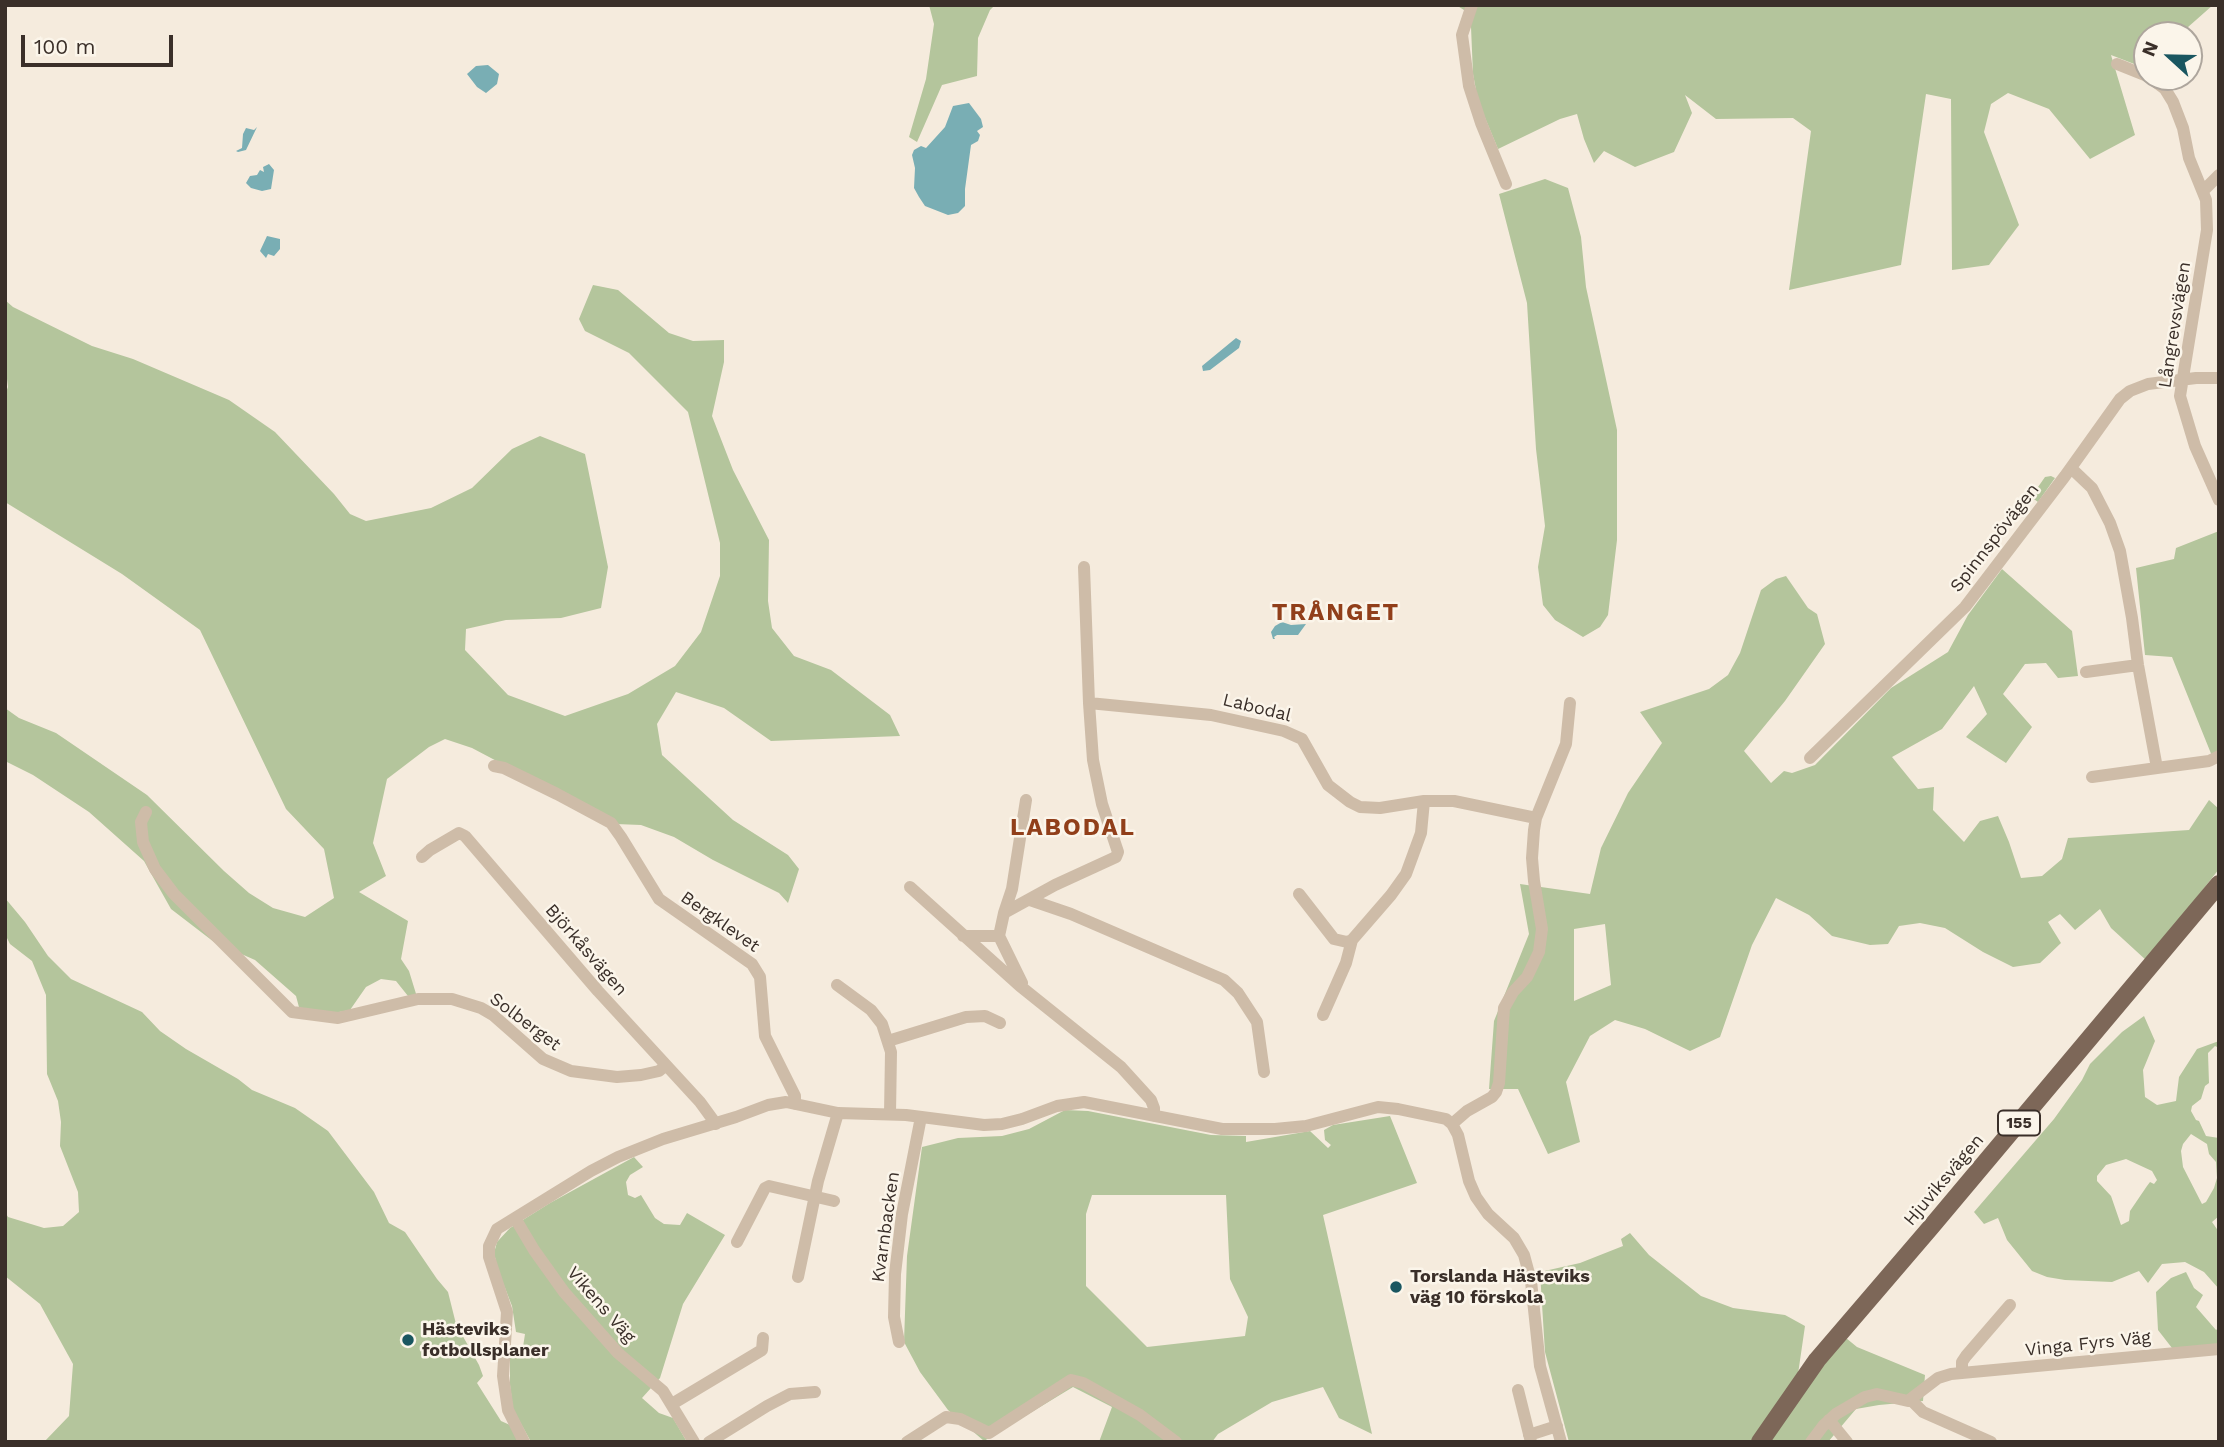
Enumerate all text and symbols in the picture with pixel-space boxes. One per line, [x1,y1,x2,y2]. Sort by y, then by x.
scale bar [24,21,177,65]
north arrow [2133,21,2203,91]
text: 100 m [34,34,96,59]
text: N [2137,38,2163,60]
street label: Långrevsvägen [2154,260,2196,390]
street label: Spinnspövägen [1946,479,2044,597]
district label: TRÅNGET [1273,599,1399,627]
street label: Labodal [1220,689,1294,727]
district label: LABODAL [1011,814,1135,842]
street label: Bergklevet [676,887,764,957]
street label: Björkåsvägen [540,900,632,1000]
street label: Solberget [485,988,565,1056]
road number: 155 [1998,1110,2040,1135]
street label: Hjuviksvägen [1899,1130,1989,1230]
street label: Kvarnbacken [868,1170,904,1284]
street label: Vikens Väg [562,1263,640,1347]
place label: Torslanda Hästeviks väg 10 förskola [1410,1266,1590,1308]
marker: Torslanda Hästeviks väg 10 förskola [1388,1279,1404,1295]
place label: Hästeviks fotbollsplaner [422,1319,549,1362]
street label: Vinga Fyrs Väg [2024,1327,2152,1361]
marker: Hästeviks fotbollsplaner [400,1332,416,1348]

